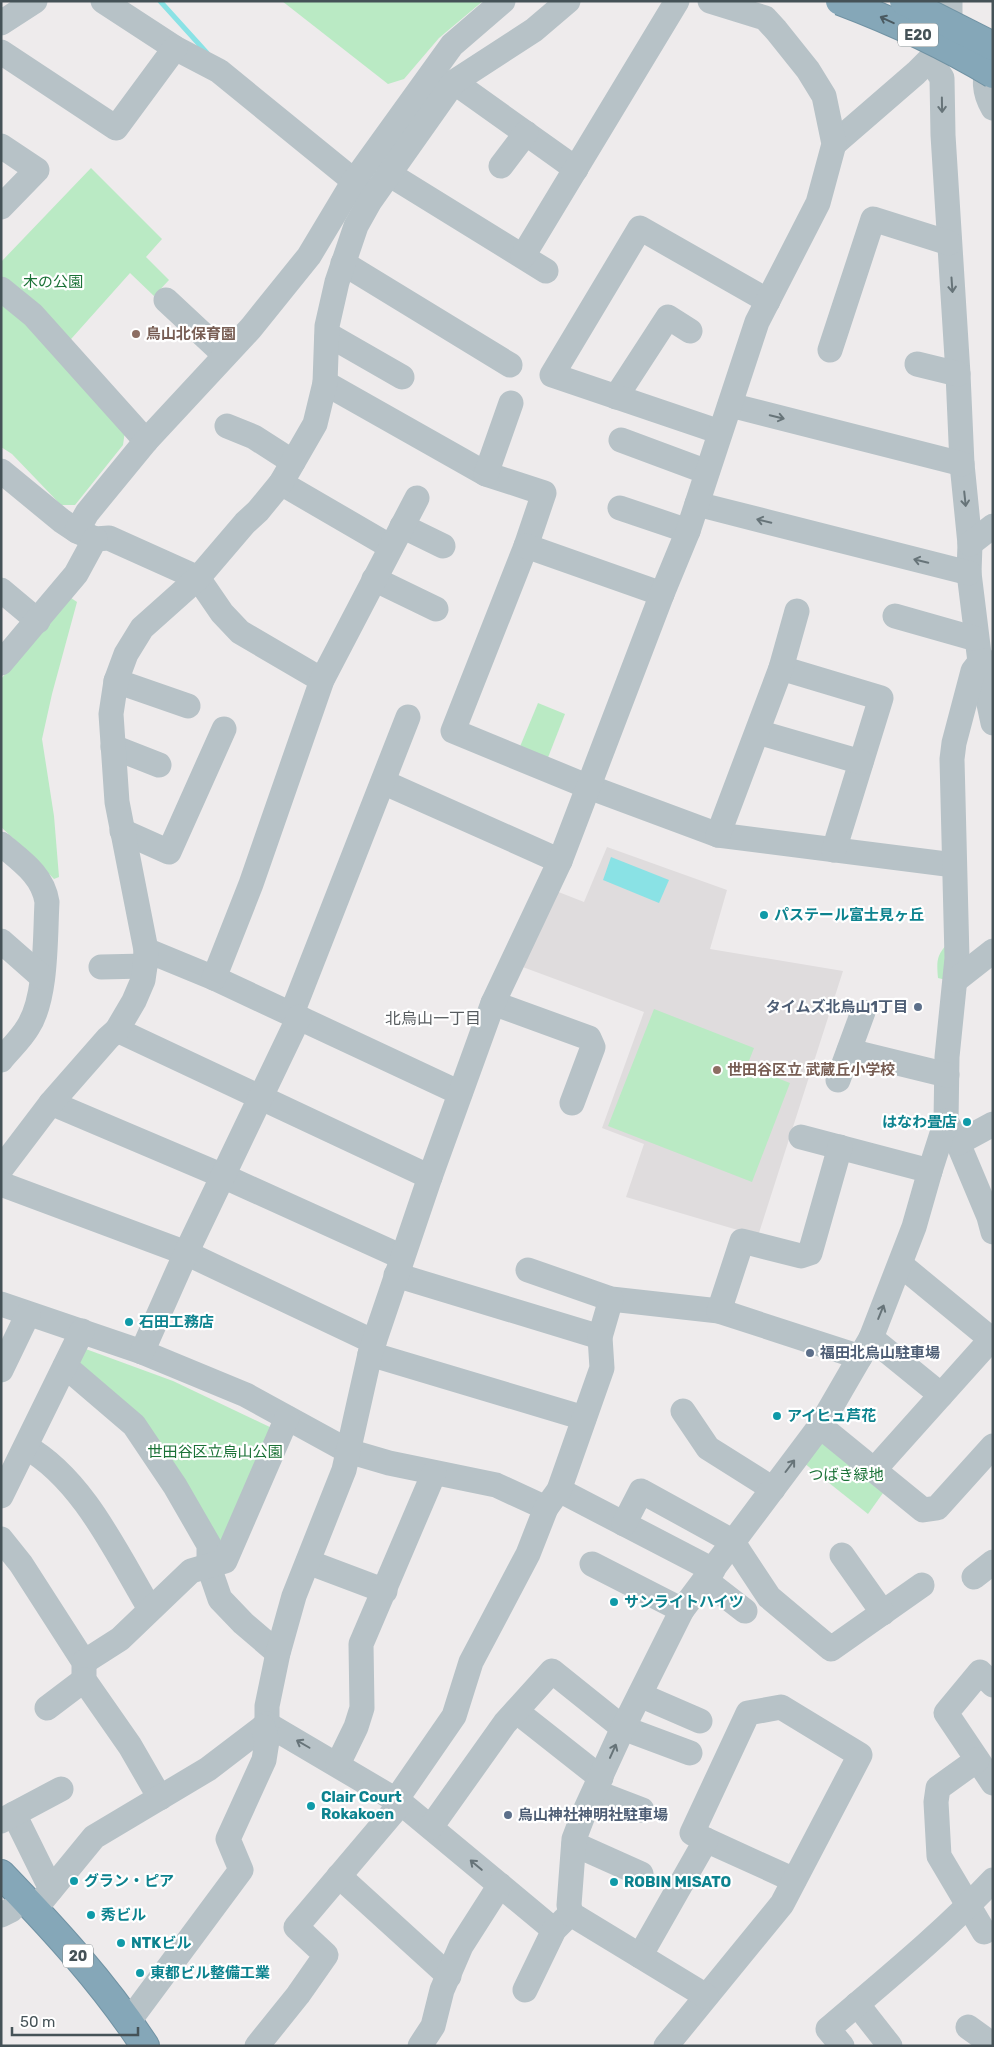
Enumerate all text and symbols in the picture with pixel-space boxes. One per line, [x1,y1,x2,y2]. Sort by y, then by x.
one-way arrow [880,15,895,25]
road number: E20 [898,24,938,46]
one-way arrow [937,96,947,113]
park label: 木の公園 [23,273,83,291]
one-way arrow [948,277,957,293]
place label: 鳥山北保育園 [146,325,236,343]
marker: 鳥山北保育園 [130,328,142,340]
one-way arrow [768,413,784,422]
one-way arrow [960,491,970,507]
one-way arrow [756,516,772,525]
one-way arrow [914,556,930,565]
place label: パステール富士見ヶ丘 [774,906,924,924]
marker: パステール富士見ヶ丘 [758,909,770,921]
place label: タイムズ北烏山1丁目 [766,998,908,1016]
marker: タイムズ北烏山1丁目 [912,1001,924,1013]
district label: 北烏山一丁目 [385,1009,481,1028]
place label: 世田谷区立 武蔵丘小学校 [727,1061,895,1079]
marker: 世田谷区立 武蔵丘小学校 [711,1064,723,1076]
place label: はなわ畳店 [882,1113,957,1131]
marker: はなわ畳店 [961,1116,973,1128]
one-way arrow [877,1305,887,1320]
place label: 石田工務店 [139,1313,214,1331]
marker: 石田工務店 [123,1316,135,1328]
place label: 福田北烏山駐車場 [819,1344,940,1362]
marker: 福田北烏山駐車場 [804,1347,816,1359]
place label: アイヒュ芦花 [787,1407,876,1425]
marker: アイヒュ芦花 [771,1410,783,1422]
park label: 世田谷区立烏山公園 [147,1443,283,1461]
one-way arrow [785,1459,795,1473]
park label: つばき緑地 [808,1466,884,1484]
place label: サンライトハイツ [624,1593,744,1611]
marker: サンライトハイツ [608,1596,620,1608]
one-way arrow [295,1739,310,1749]
one-way arrow [609,1744,618,1759]
place label: Clair Court Rokakoen [321,1788,402,1823]
marker: Clair Court Rokakoen [305,1800,317,1812]
place label: 烏山神社神明社駐車場 [518,1806,668,1824]
marker: 烏山神社神明社駐車場 [502,1809,514,1821]
one-way arrow [470,1860,483,1871]
place label: グラン・ピア [84,1872,174,1890]
place label: ROBIN MISATO [624,1873,731,1891]
marker: グラン・ピア [68,1875,80,1887]
marker: ROBIN MISATO [608,1876,620,1888]
place label: 秀ビル [101,1906,146,1924]
marker: 秀ビル [85,1909,97,1921]
place label: NTKビル [131,1934,191,1952]
marker: NTKビル [115,1937,127,1949]
road number: 20 [63,1944,93,1968]
place label: 東都ビル整備工業 [150,1964,270,1982]
marker: 東都ビル整備工業 [134,1967,146,1979]
scale bar [12,2004,139,2036]
text: 50 m [20,2013,55,2031]

